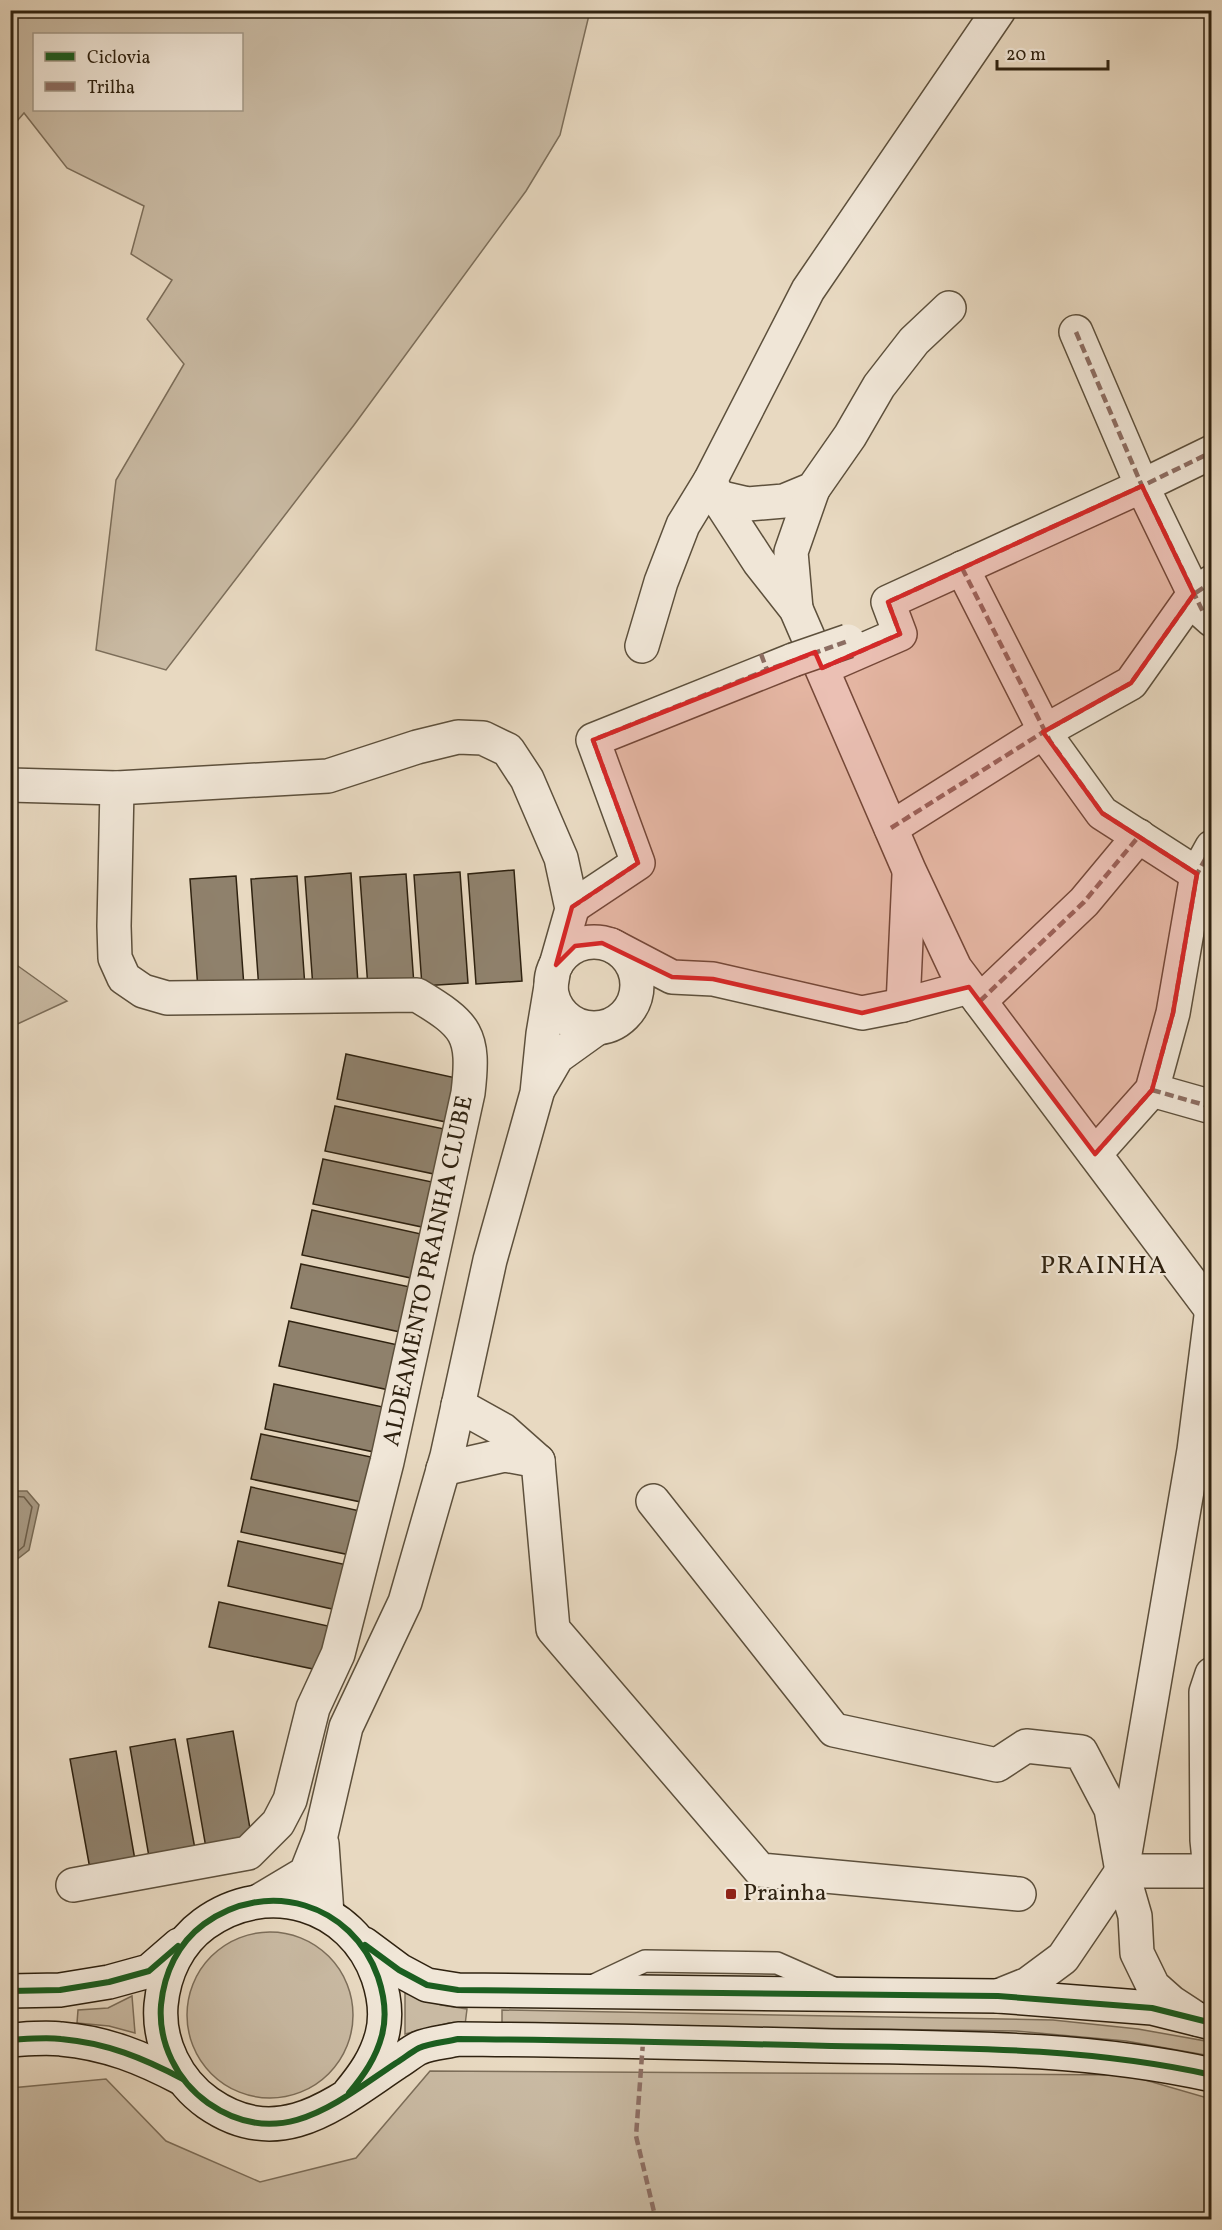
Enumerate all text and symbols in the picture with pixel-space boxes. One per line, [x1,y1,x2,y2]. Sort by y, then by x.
legend [33,33,243,111]
scale bar [997,33,1108,71]
text: 20 m [1006,43,1046,68]
text: Ciclovia [87,46,150,71]
text: Trilha [87,76,135,101]
street label: ALDEAMENTO PRAINHA CLUBE [375,1093,483,1449]
district label: PRAINHA [1040,1248,1168,1284]
place label: Prainha [743,1877,827,1911]
marker: Prainha [724,1887,738,1901]

